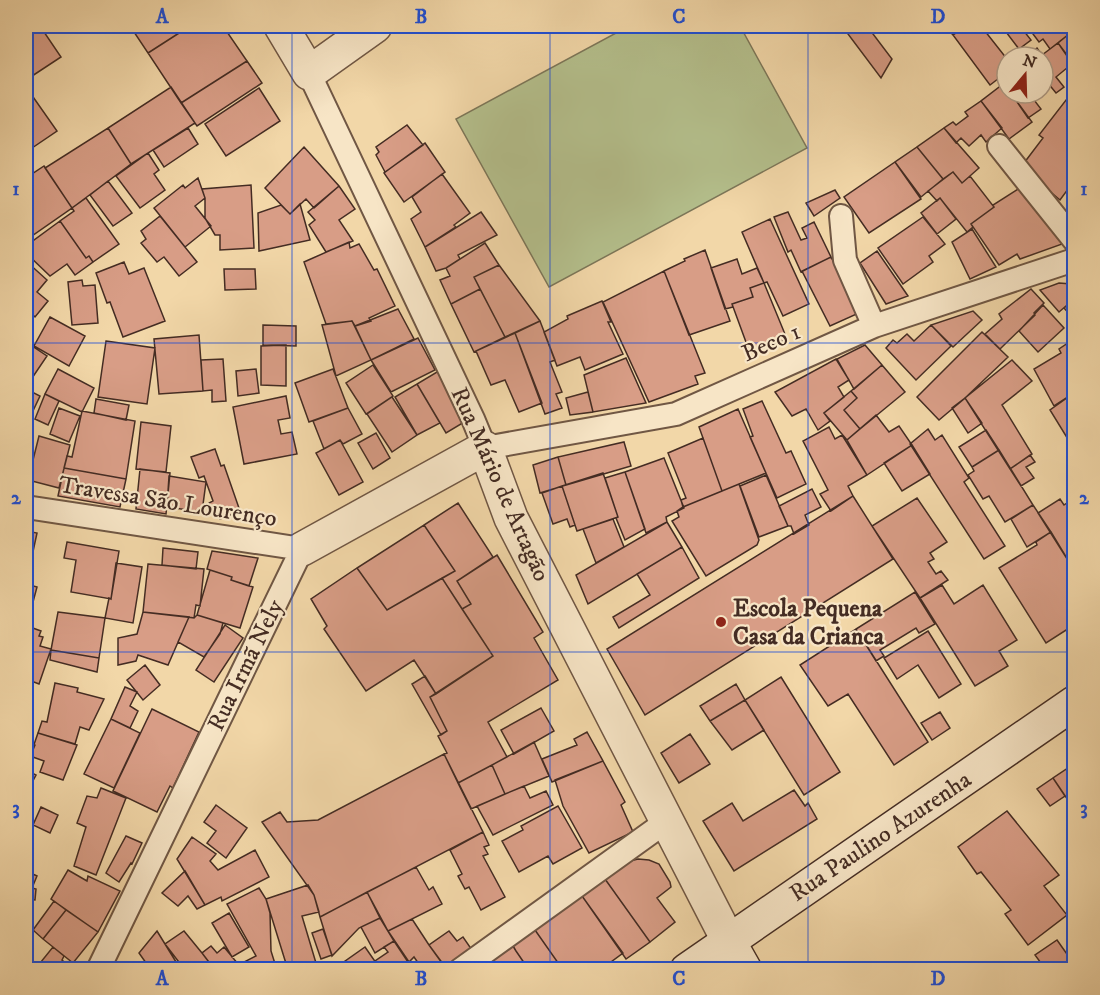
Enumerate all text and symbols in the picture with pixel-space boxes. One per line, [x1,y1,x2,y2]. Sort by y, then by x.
text: A [155,5,170,30]
text: B [415,5,427,30]
text: C [672,5,686,30]
text: D [931,5,946,30]
north arrow [995,45,1055,105]
text: N [1020,50,1039,73]
text: 1 [12,177,20,202]
text: 1 [1080,177,1088,202]
street label: Beco 1 [737,317,805,369]
street label: Rua Mário de Artagão [444,383,556,586]
street label: Travessa São Lourenço [57,470,279,534]
text: 2 [11,486,22,511]
text: 2 [1079,486,1090,511]
street label: Rua Irmã Nely [201,594,291,736]
place label: Escola Pequena Casa da Crianca [733,594,885,652]
marker: Escola Pequena Casa da Crianca [714,615,728,629]
street label: Rua Paulino Azurenha [784,764,978,909]
text: 3 [12,796,20,821]
text: 3 [1080,796,1088,821]
text: A [155,967,170,992]
text: B [415,967,427,992]
text: C [672,967,686,992]
text: D [931,967,946,992]

